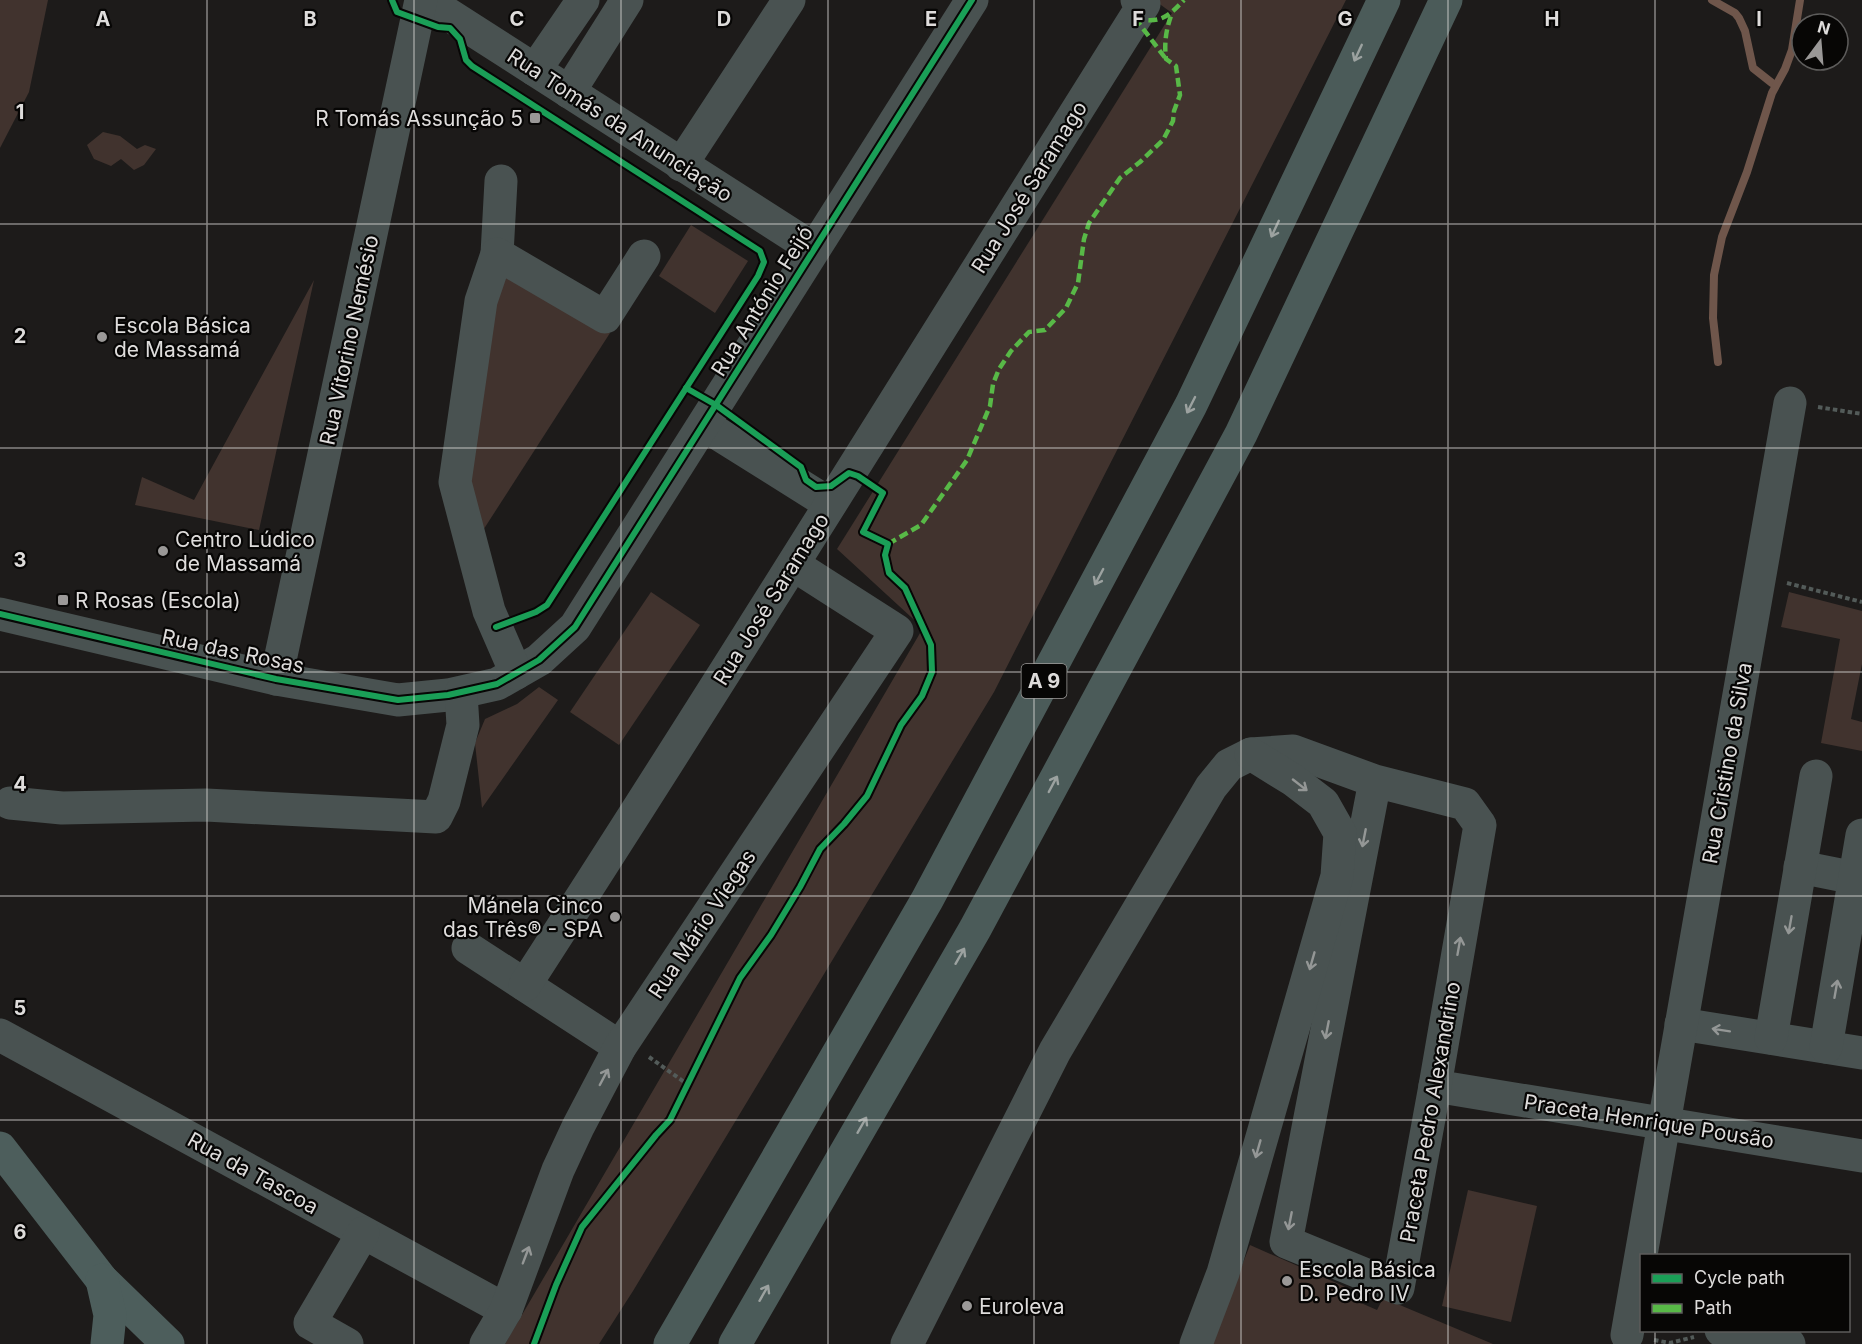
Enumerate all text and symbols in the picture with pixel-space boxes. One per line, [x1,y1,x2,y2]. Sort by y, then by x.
text: A [96,7,111,31]
text: B [303,7,317,31]
text: C [510,7,524,31]
text: D [717,7,731,31]
text: E [925,7,937,31]
text: F [1132,7,1144,31]
text: G [1337,7,1353,31]
text: H [1545,7,1559,31]
text: I [1756,7,1762,31]
north arrow [1790,12,1850,72]
text: N [1816,16,1833,39]
street label: Rua Tomás da Anunciação [503,43,737,207]
one-way arrow [1352,43,1364,61]
street label: Rua José Saramago [966,96,1092,278]
text: 1 [16,100,24,124]
place label: R Tomás Assunção 5 [315,106,523,131]
marker: R Tomás Assunção 5 [528,111,542,125]
one-way arrow [1268,219,1280,237]
street label: Rua António Feijó [706,221,818,381]
street label: Rua Vitorino Nemésio [315,233,383,447]
place label: Escola Básica de Massamá [114,313,251,362]
text: 2 [14,324,26,348]
marker: Escola Básica de Massamá [95,330,109,344]
one-way arrow [1185,396,1197,413]
street label: Rua José Saramago [708,508,834,690]
place label: Centro Lúdico de Massamá [175,527,315,576]
marker: Centro Lúdico de Massamá [156,544,170,558]
text: 3 [14,548,26,572]
one-way arrow [1093,568,1105,585]
place label: R Rosas (Escola) [75,588,241,613]
marker: R Rosas (Escola) [56,593,70,607]
street label: Rua das Rosas [159,624,307,678]
street label: Rua Cristino da Silva [1697,660,1757,866]
road number: A 9 [1022,664,1066,698]
text: 4 [13,772,27,796]
one-way arrow [1048,776,1059,794]
one-way arrow [1292,779,1308,792]
one-way arrow [1358,828,1369,848]
street label: Rua Mário Viegas [643,845,761,1003]
place label: Mánela Cinco das Três® - SPA [443,893,603,942]
marker: Mánela Cinco das Três® - SPA [608,910,622,924]
one-way arrow [1784,915,1795,934]
one-way arrow [1454,937,1465,957]
one-way arrow [954,948,966,965]
one-way arrow [1306,951,1317,970]
street label: Praceta Pedro Alexandrino [1395,980,1465,1244]
one-way arrow [1830,980,1841,999]
text: 5 [14,996,26,1020]
one-way arrow [1321,1020,1332,1039]
one-way arrow [1712,1024,1732,1035]
one-way arrow [598,1069,610,1086]
street label: Praceta Henrique Pousão [1522,1089,1776,1153]
one-way arrow [857,1116,868,1134]
street label: Rua da Tascoa [183,1127,323,1219]
one-way arrow [1252,1139,1263,1158]
one-way arrow [1284,1211,1295,1231]
text: 6 [14,1220,27,1244]
one-way arrow [521,1247,532,1265]
legend [1640,1254,1850,1332]
place label: Escola Básica D. Pedro IV [1299,1257,1436,1306]
text: Cycle path [1694,1267,1785,1288]
marker: Escola Básica D. Pedro IV [1280,1274,1294,1288]
one-way arrow [759,1285,771,1302]
place label: Euroleva [979,1294,1065,1319]
text: Path [1694,1297,1732,1318]
marker: Euroleva [960,1299,974,1313]

